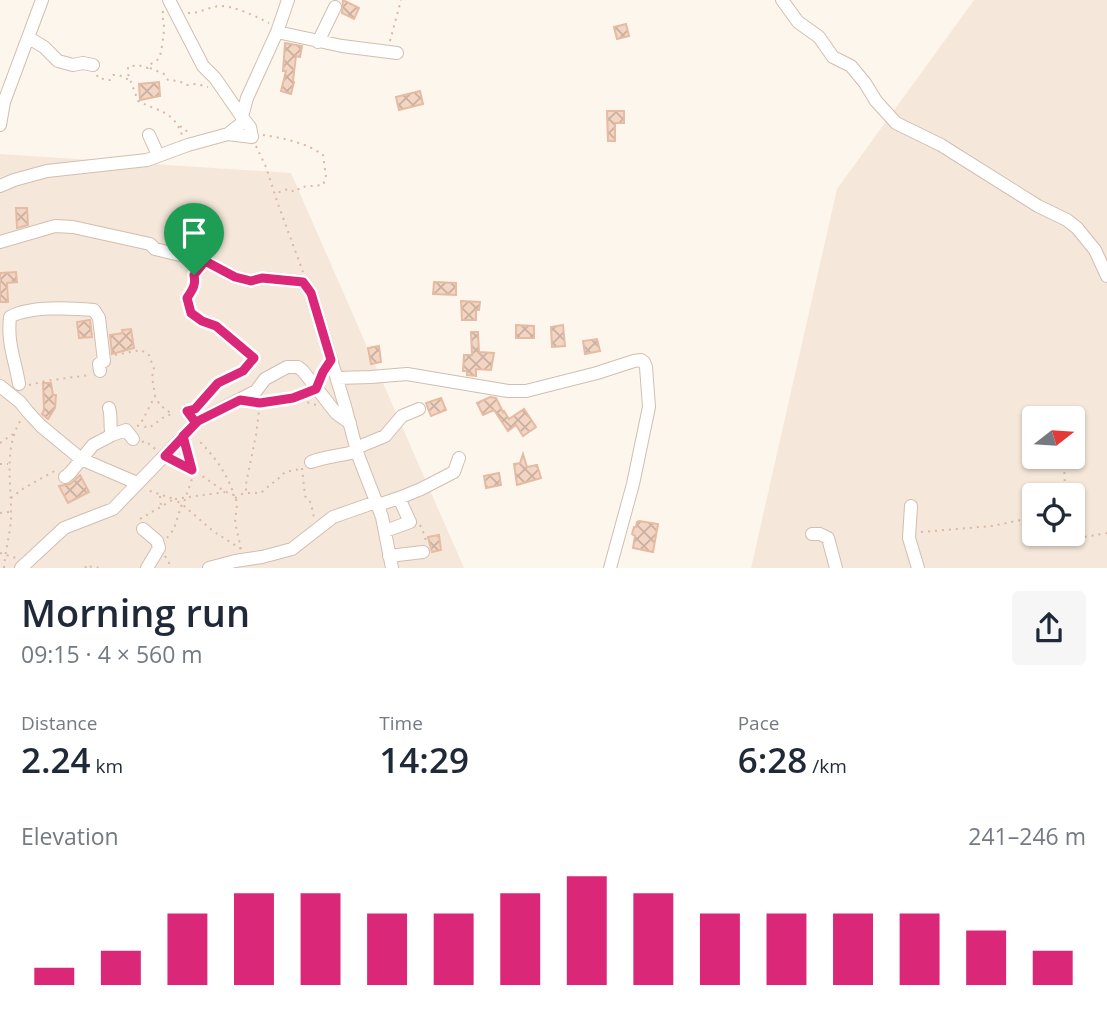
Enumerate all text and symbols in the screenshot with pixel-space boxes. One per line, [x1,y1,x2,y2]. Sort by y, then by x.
pin [164,203,224,275]
icon: arrive [175,214,213,252]
north arrow [1022,406,1085,469]
map controls [1022,406,1085,546]
button: locate [1022,483,1085,546]
text: Morning run [21,586,250,638]
button: share [1012,591,1086,665]
text: 09:15 · 4 × 560 m [21,638,203,670]
text: Distance [21,710,97,736]
text: Time [379,710,423,736]
text: Pace [738,710,779,736]
text: 2.24 [21,736,91,783]
text: 14:29 [379,736,469,783]
text: 6:28 [738,736,807,783]
text: km [91,753,123,779]
text: /km [807,753,847,779]
text: Elevation [21,820,119,852]
text: 241–246 m [968,820,1086,852]

